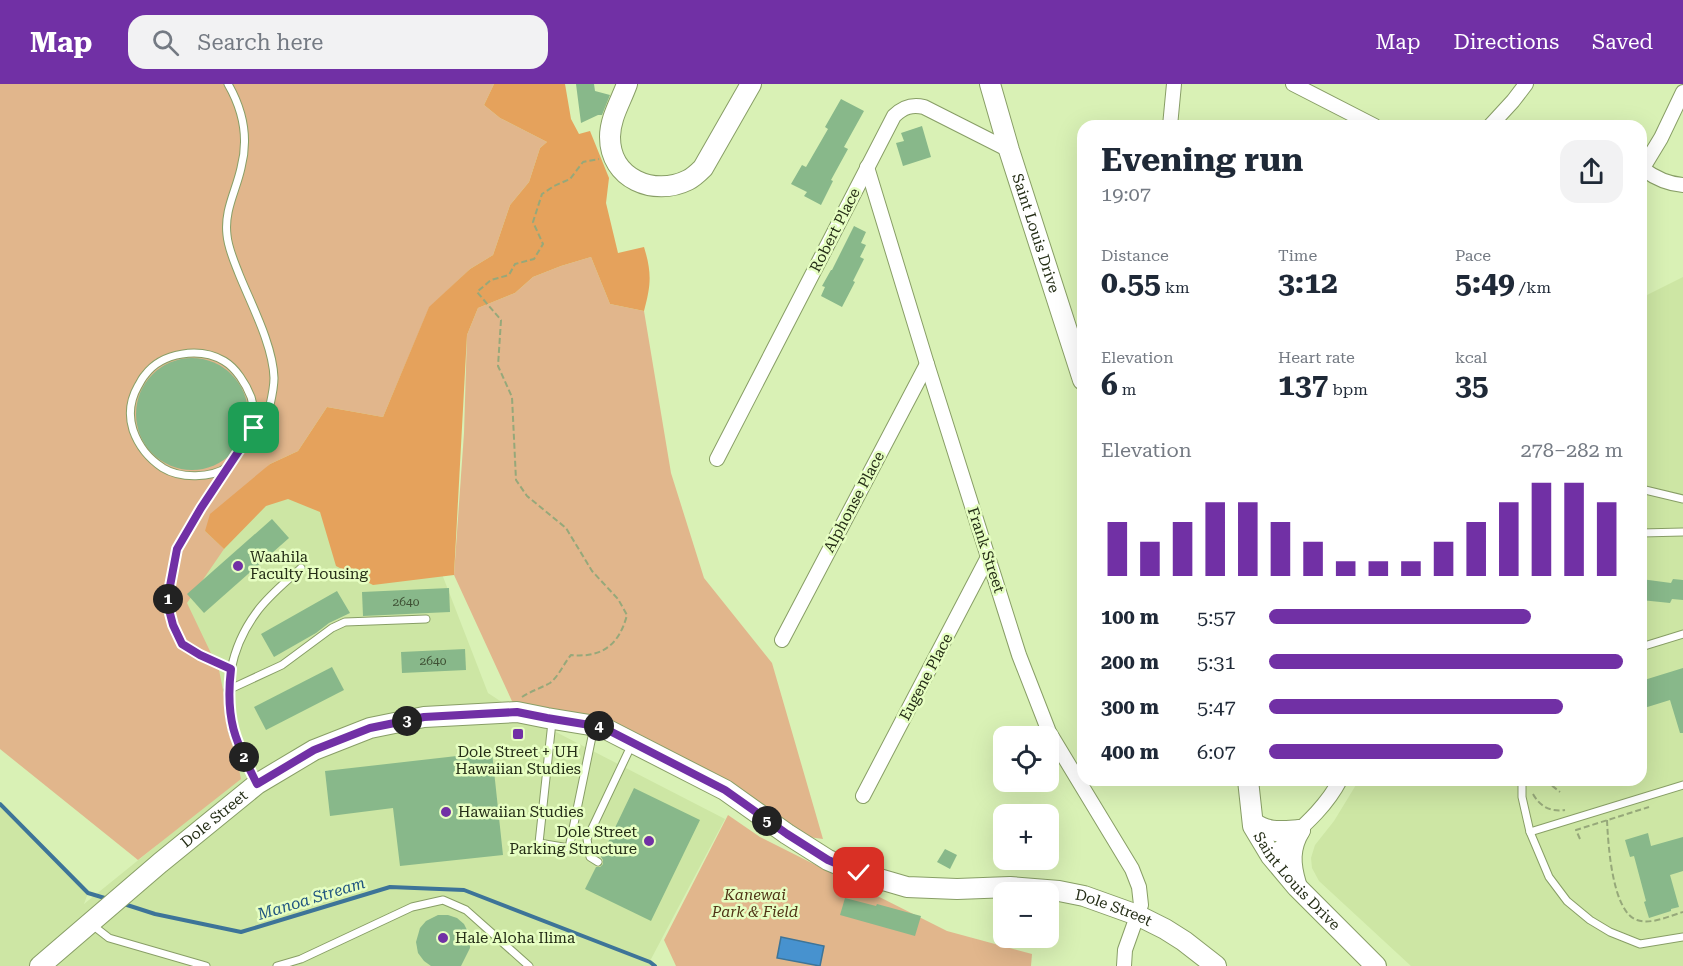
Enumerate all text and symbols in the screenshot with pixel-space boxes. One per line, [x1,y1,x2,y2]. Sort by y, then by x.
search box [128,15,548,69]
text: Map [30,26,92,59]
icon: search [149,26,182,59]
text: Search here [197,30,323,55]
text: Map [1376,30,1420,54]
text: Directions [1453,30,1559,54]
text: Saved [1592,30,1653,54]
text: Evening run [1101,140,1303,179]
button: share [1560,140,1623,203]
street label: Saint Louis Drive [1008,171,1063,295]
text: 19:07 [1101,182,1151,206]
street label: Robert Place [806,185,864,275]
text: Distance [1101,246,1169,265]
text: Time [1278,246,1317,265]
text: Pace [1455,246,1491,265]
text: 0.55 [1101,265,1161,300]
text: 3:12 [1278,265,1338,300]
text: 5:49 [1455,265,1515,300]
text: km [1161,278,1190,297]
text: /km [1515,278,1551,297]
text: Elevation [1101,348,1174,367]
text: Heart rate [1278,348,1355,367]
text: kcal [1455,348,1487,367]
text: 6 [1101,367,1118,402]
text: 137 [1278,367,1328,402]
text: 35 [1455,367,1489,402]
text: m [1118,380,1136,399]
text: bpm [1328,380,1368,399]
pin [228,402,279,453]
icon: arrive [237,411,270,444]
text: Elevation [1101,438,1192,462]
text: 278–282 m [1520,438,1623,462]
street label: Alphonse Place [820,449,888,555]
street label: Frank Street [964,505,1008,595]
place label: Waahila Faculty Housing [250,548,369,583]
marker: Waahila Faculty Housing [231,559,245,573]
pin: 1 [153,584,183,614]
text: 1 [164,589,172,608]
house number: 2640 [393,595,420,609]
text: 100 m [1101,605,1159,629]
text: 5:57 [1197,605,1236,629]
street label: Eugene Place [896,630,956,724]
text: 200 m [1101,650,1159,674]
text: 5:31 [1197,650,1236,674]
house number: 2640 [420,654,447,668]
text: 300 m [1101,695,1159,719]
text: 5:47 [1197,695,1236,719]
pin: 3 [392,706,422,736]
text: 3 [403,711,411,730]
pin: 4 [584,711,614,741]
text: 4 [595,716,603,735]
map controls [993,726,1059,948]
button: locate [993,726,1059,792]
marker: Dole Street + UH Hawaiian Studies [511,727,525,741]
text: 400 m [1101,740,1159,764]
text: 6:07 [1197,740,1236,764]
pin: 2 [229,742,259,772]
place label: Dole Street + UH Hawaiian Studies [455,743,581,778]
text: 2 [240,747,248,766]
street label: Dole Street [177,786,251,851]
place label: Hawaiian Studies [458,803,584,821]
button: + [993,804,1059,870]
marker: Hawaiian Studies [439,805,453,819]
pin: 5 [752,806,782,836]
text: 5 [763,811,771,830]
place label: Dole Street Parking Structure [509,823,637,858]
street label: Saint Louis Drive [1250,829,1344,934]
marker: Dole Street Parking Structure [642,834,656,848]
pin [833,847,884,898]
icon: check [842,856,875,889]
water label: Manoa Stream [254,873,367,924]
button: − [993,882,1059,948]
street label: Dole Street [1074,885,1155,930]
park label: Kanewai Park & Field [711,886,798,921]
place label: Hale Aloha Ilima [455,929,575,947]
marker: Hale Aloha Ilima [436,931,450,945]

